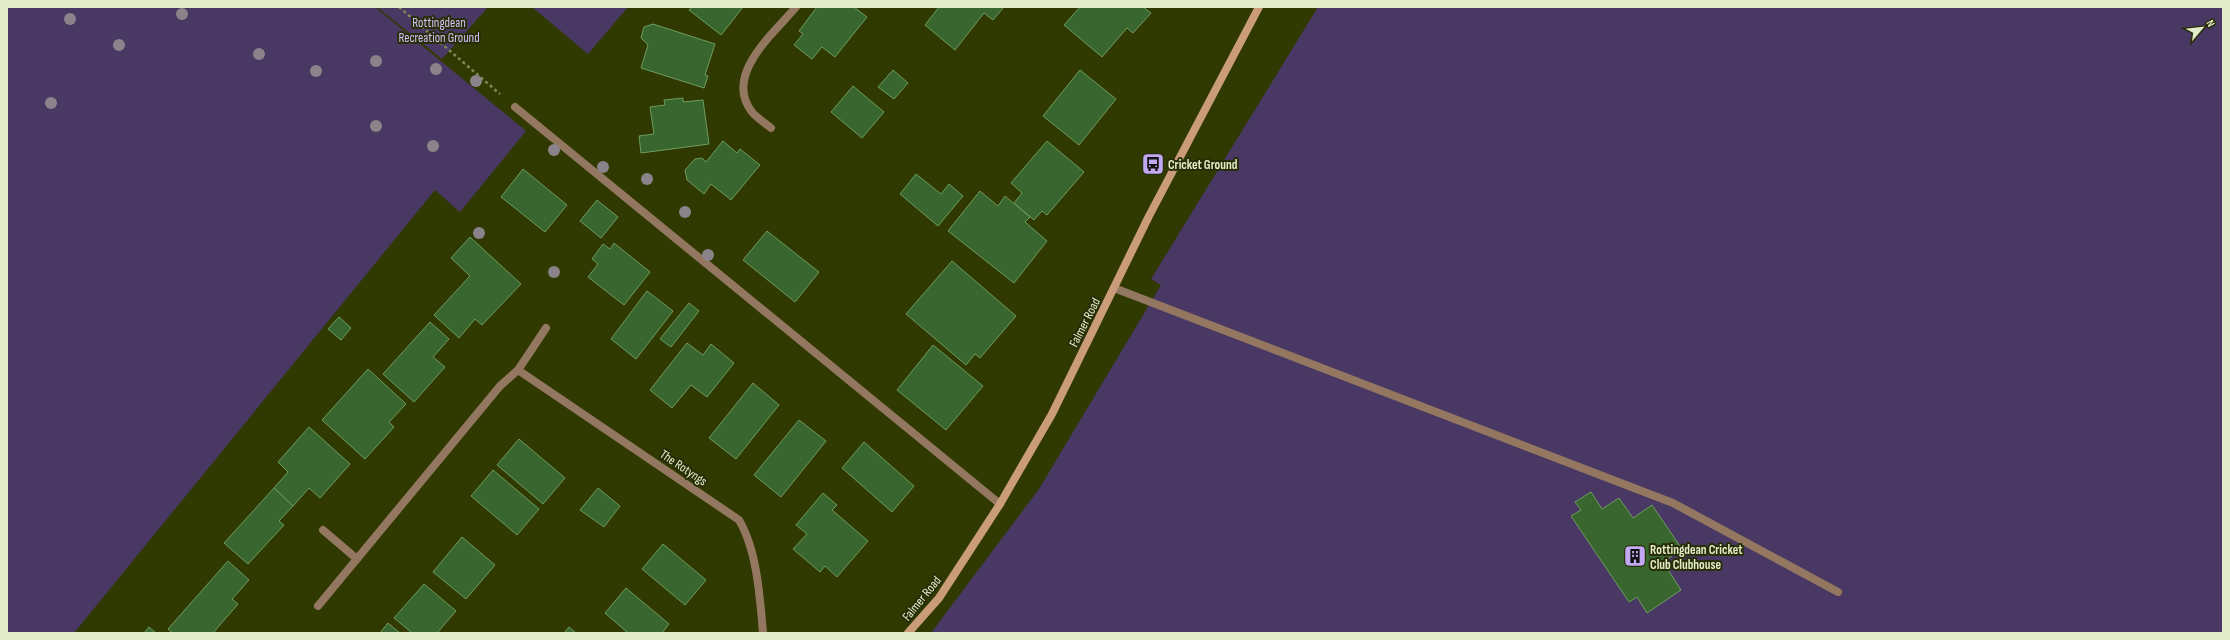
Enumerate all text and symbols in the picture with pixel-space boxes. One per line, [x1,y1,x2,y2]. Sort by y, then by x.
north arrow [2182,8,2222,48]
park label: Rottingdean Recreation Ground [398,15,480,46]
text: N [2203,18,2218,29]
bus stop icon: Cricket Ground [1140,151,1166,177]
place label: Cricket Ground [1168,157,1238,173]
street label: Falmer Road [1066,295,1104,350]
street label: The Rotyngs [657,446,710,490]
place label: Rottingdean Cricket Club Clubhouse [1650,542,1743,573]
building icon: Rottingdean Cricket Club Clubhouse [1622,543,1648,569]
street label: Falmer Road [899,573,945,624]

